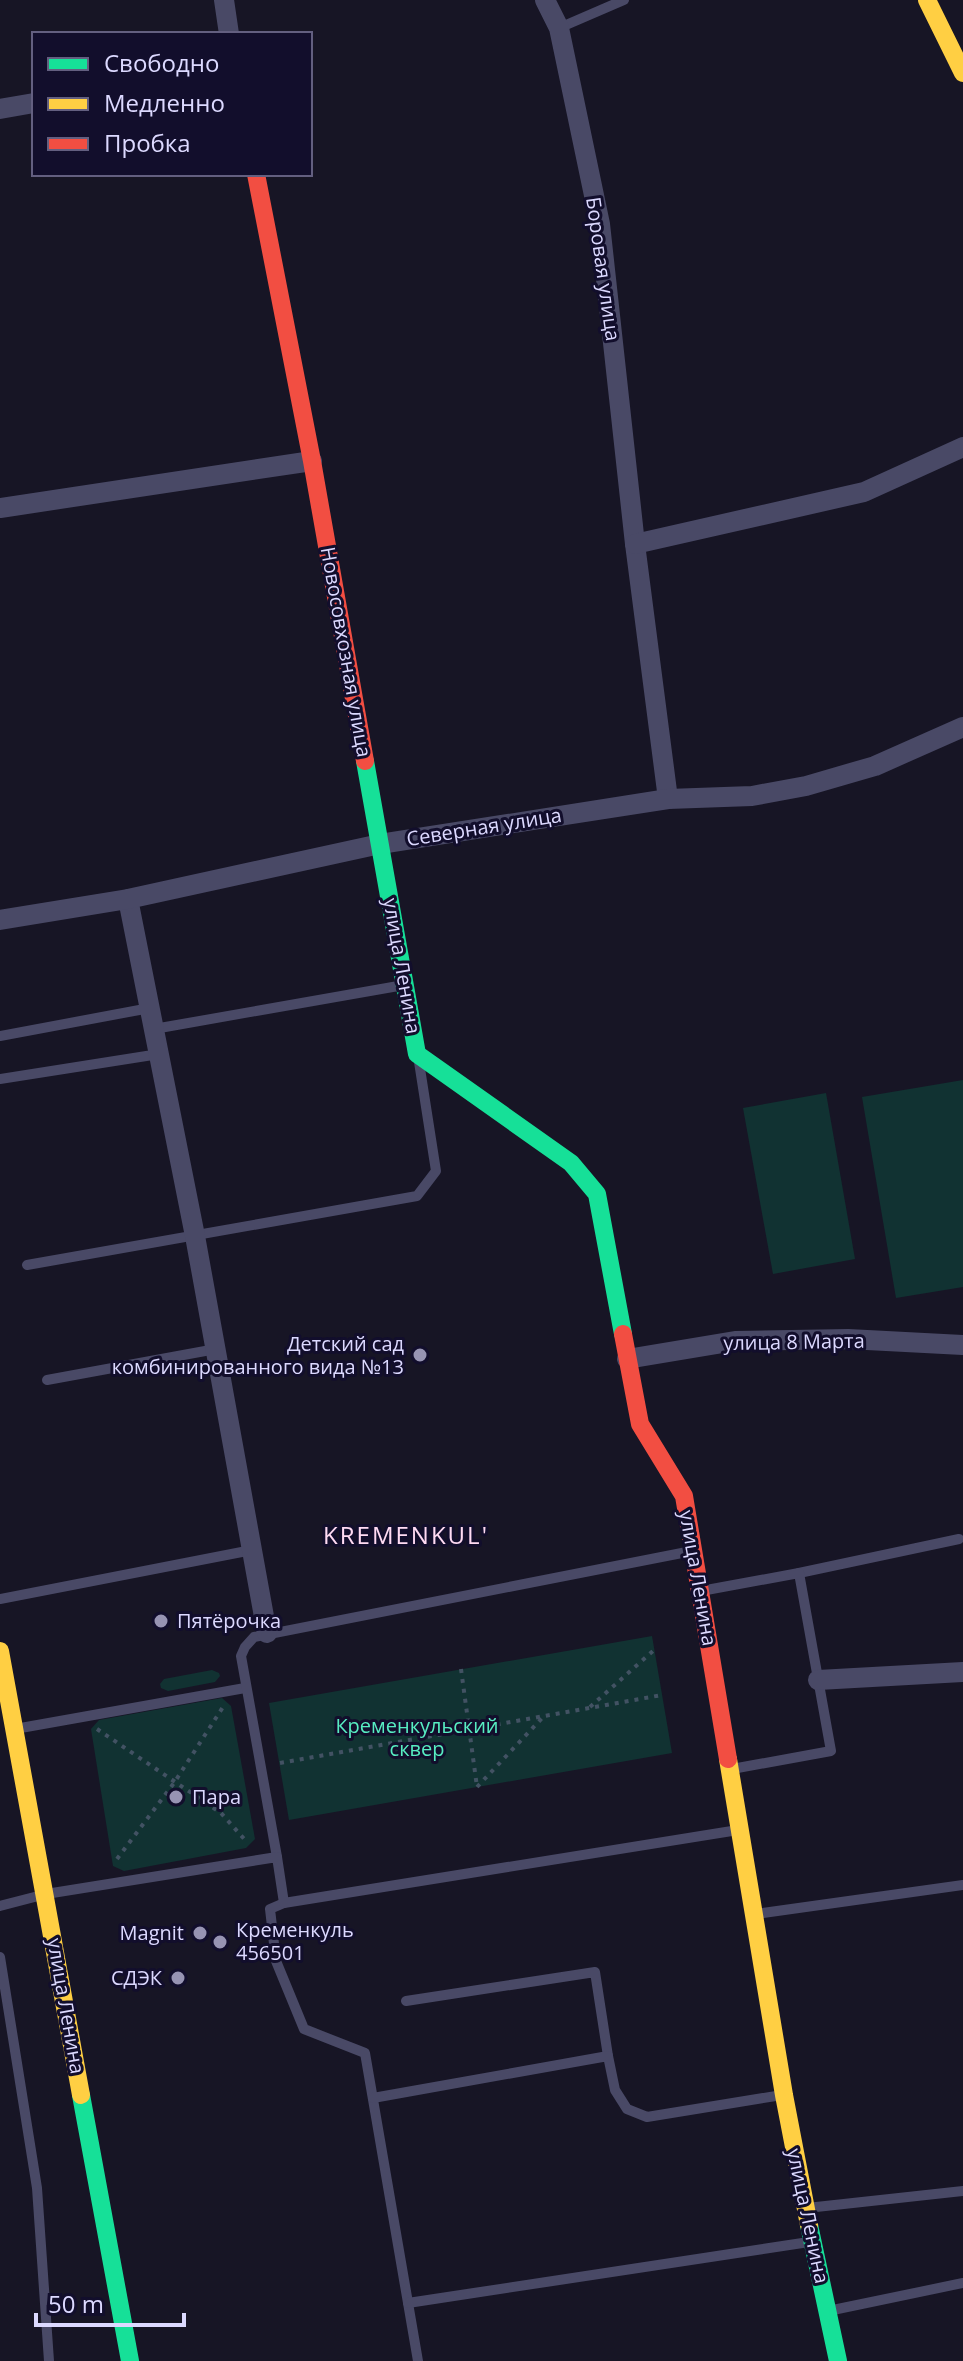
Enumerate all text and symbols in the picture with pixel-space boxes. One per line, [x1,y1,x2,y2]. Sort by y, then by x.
legend [32,32,312,176]
text: Свободно [104,46,219,79]
text: Медленно [104,86,225,119]
text: Пробка [104,126,191,159]
street label: Боровая улица [580,195,627,343]
street label: Новосовхозная улица [315,544,378,759]
street label: Северная улица [404,801,563,852]
street label: улица Ленина [377,896,428,1036]
street label: улица 8 Марта [723,1327,865,1356]
place label: Детский сад комбинированного вида №13 [112,1330,404,1380]
marker: Детский сад комбинированного вида №13 [411,1346,429,1364]
street label: улица Ленина [673,1508,724,1648]
district label: KREMENKUL' [323,1518,489,1551]
place label: Пятёрочка [177,1607,281,1634]
marker: Пятёрочка [152,1612,170,1630]
park label: Кременкульский сквер [335,1712,499,1762]
place label: Пара [192,1783,241,1810]
marker: Пара [167,1788,185,1806]
place label: Кременкуль 456501 [236,1916,354,1966]
place label: Magnit [120,1919,184,1946]
marker: Magnit [191,1924,209,1942]
marker: Кременкуль 456501 [211,1933,229,1951]
street label: улица Ленина [41,1936,92,2076]
place label: СДЭК [111,1964,163,1991]
marker: СДЭК [169,1969,187,1987]
street label: улица Ленина [781,2146,836,2286]
scale bar [36,2277,184,2327]
text: 50 m [48,2287,104,2320]

